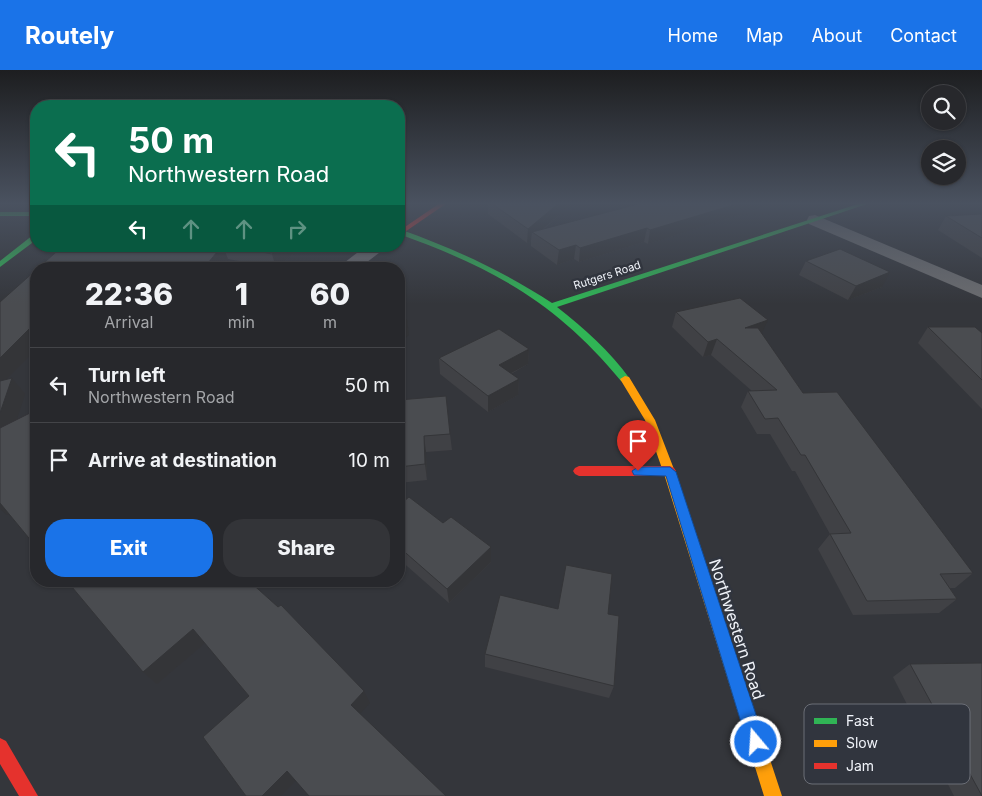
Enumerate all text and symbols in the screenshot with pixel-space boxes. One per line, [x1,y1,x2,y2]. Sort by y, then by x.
text: Routely [25,21,114,50]
text: Home [668,25,718,46]
text: Map [746,25,783,46]
text: About [811,25,862,46]
text: Contact [890,25,957,46]
map controls [921,85,966,185]
button: search [921,85,966,130]
text: 50 m [128,119,214,161]
icon: left [45,120,110,185]
button: layers [921,140,966,185]
text: Northwestern Road [128,161,329,187]
icon: left [124,215,152,243]
icon: ahead [177,215,205,243]
icon: ahead [230,215,258,243]
icon: right [283,215,311,243]
street label: Rutgers Road [572,258,642,292]
text: 22:36 [85,276,173,312]
text: 1 [235,276,248,312]
text: 60 [310,276,350,312]
text: Arrival [104,312,153,332]
text: min [228,312,255,332]
text: m [323,312,337,332]
text: Turn left [88,364,166,387]
icon: left [45,371,73,399]
text: 50 m [344,374,390,397]
text: Northwestern Road [88,387,234,407]
pin [617,420,659,471]
icon: arrive [624,427,652,455]
icon: arrive [45,446,73,474]
text: Arrive at destination [88,449,277,472]
text: 10 m [348,449,390,472]
button: Exit [45,519,213,577]
button: Share [223,519,390,577]
street label: Northwestern Road [705,556,769,702]
legend [804,704,970,784]
text: Fast [846,712,874,729]
position arrow [729,715,781,767]
text: Slow [846,734,878,751]
text: Jam [846,757,874,774]

